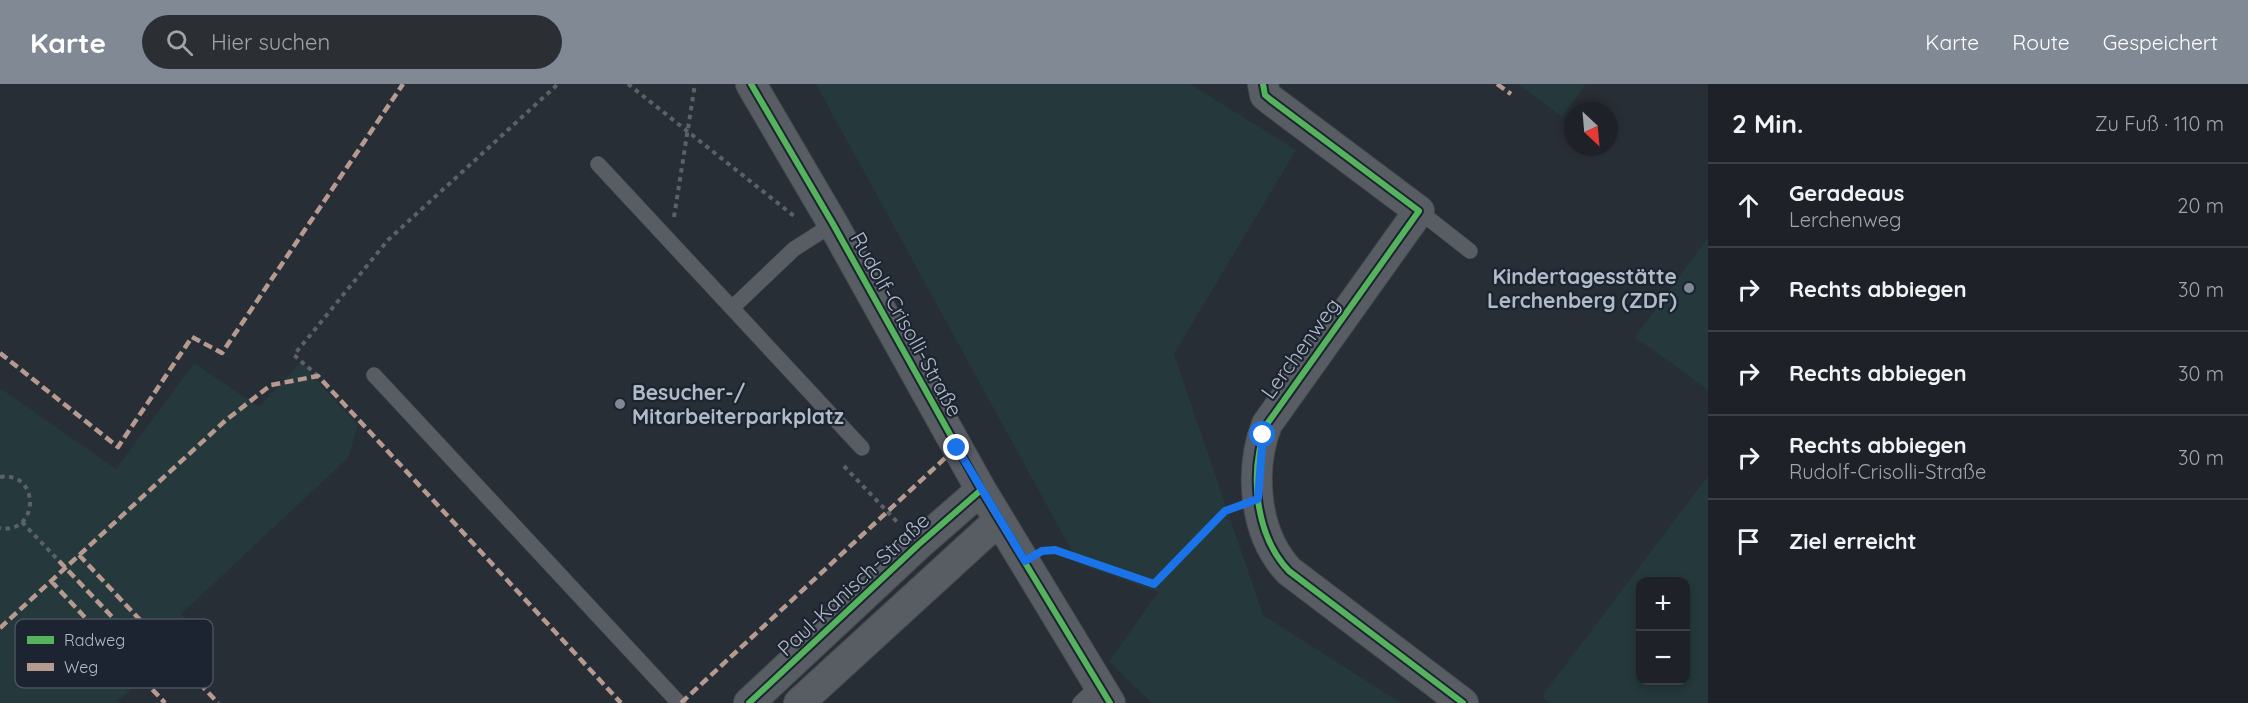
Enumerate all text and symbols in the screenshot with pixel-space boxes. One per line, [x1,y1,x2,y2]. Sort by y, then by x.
search box [142,15,562,69]
text: Karte [30,25,106,60]
icon: search [163,26,196,59]
text: Hier suchen [211,28,330,56]
text: Karte [1925,29,1979,55]
text: Route [2012,29,2070,55]
text: Gespeichert [2103,29,2218,55]
north arrow [1564,102,1618,156]
text: 2 Min. [1732,107,1803,140]
text: Zu Fuß · 110 m [2095,111,2224,136]
text: Geradeaus [1789,179,1904,207]
icon: ahead [1732,189,1765,222]
text: 20 m [2177,193,2224,218]
text: Lerchenweg [1789,207,1902,232]
street label: Rudolf-Crisolli-Straße [845,227,969,421]
place label: Kindertagesstätte Lerchenberg (ZDF) [1487,263,1677,313]
icon: right [1732,273,1765,306]
text: Rechts abbiegen [1789,275,1967,303]
text: 30 m [2178,277,2224,302]
marker: Kindertagesstätte Lerchenberg (ZDF) [1682,281,1696,295]
street label: Lerchenweg [1255,293,1345,403]
icon: right [1732,357,1765,390]
text: Rechts abbiegen [1789,359,1967,387]
text: 30 m [2178,361,2224,386]
place label: Besucher-/ Mitarbeiterparkplatz [632,379,844,429]
marker: Besucher-/ Mitarbeiterparkplatz [613,397,627,411]
route start [1249,421,1275,447]
text: Rechts abbiegen [1789,431,1967,459]
route end [943,434,969,460]
icon: right [1732,441,1765,474]
text: 30 m [2178,445,2224,470]
text: Rudolf-Crisolli-Straße [1789,459,1986,484]
street label: Paul-Kanisch-Straße [772,507,934,661]
icon: arrive [1732,525,1765,558]
text: Ziel erreicht [1789,527,1917,555]
map controls [1636,577,1690,685]
button: + [1636,577,1690,631]
legend [15,619,213,688]
text: Radweg [64,630,125,650]
button: − [1636,631,1690,685]
text: Weg [64,657,98,677]

